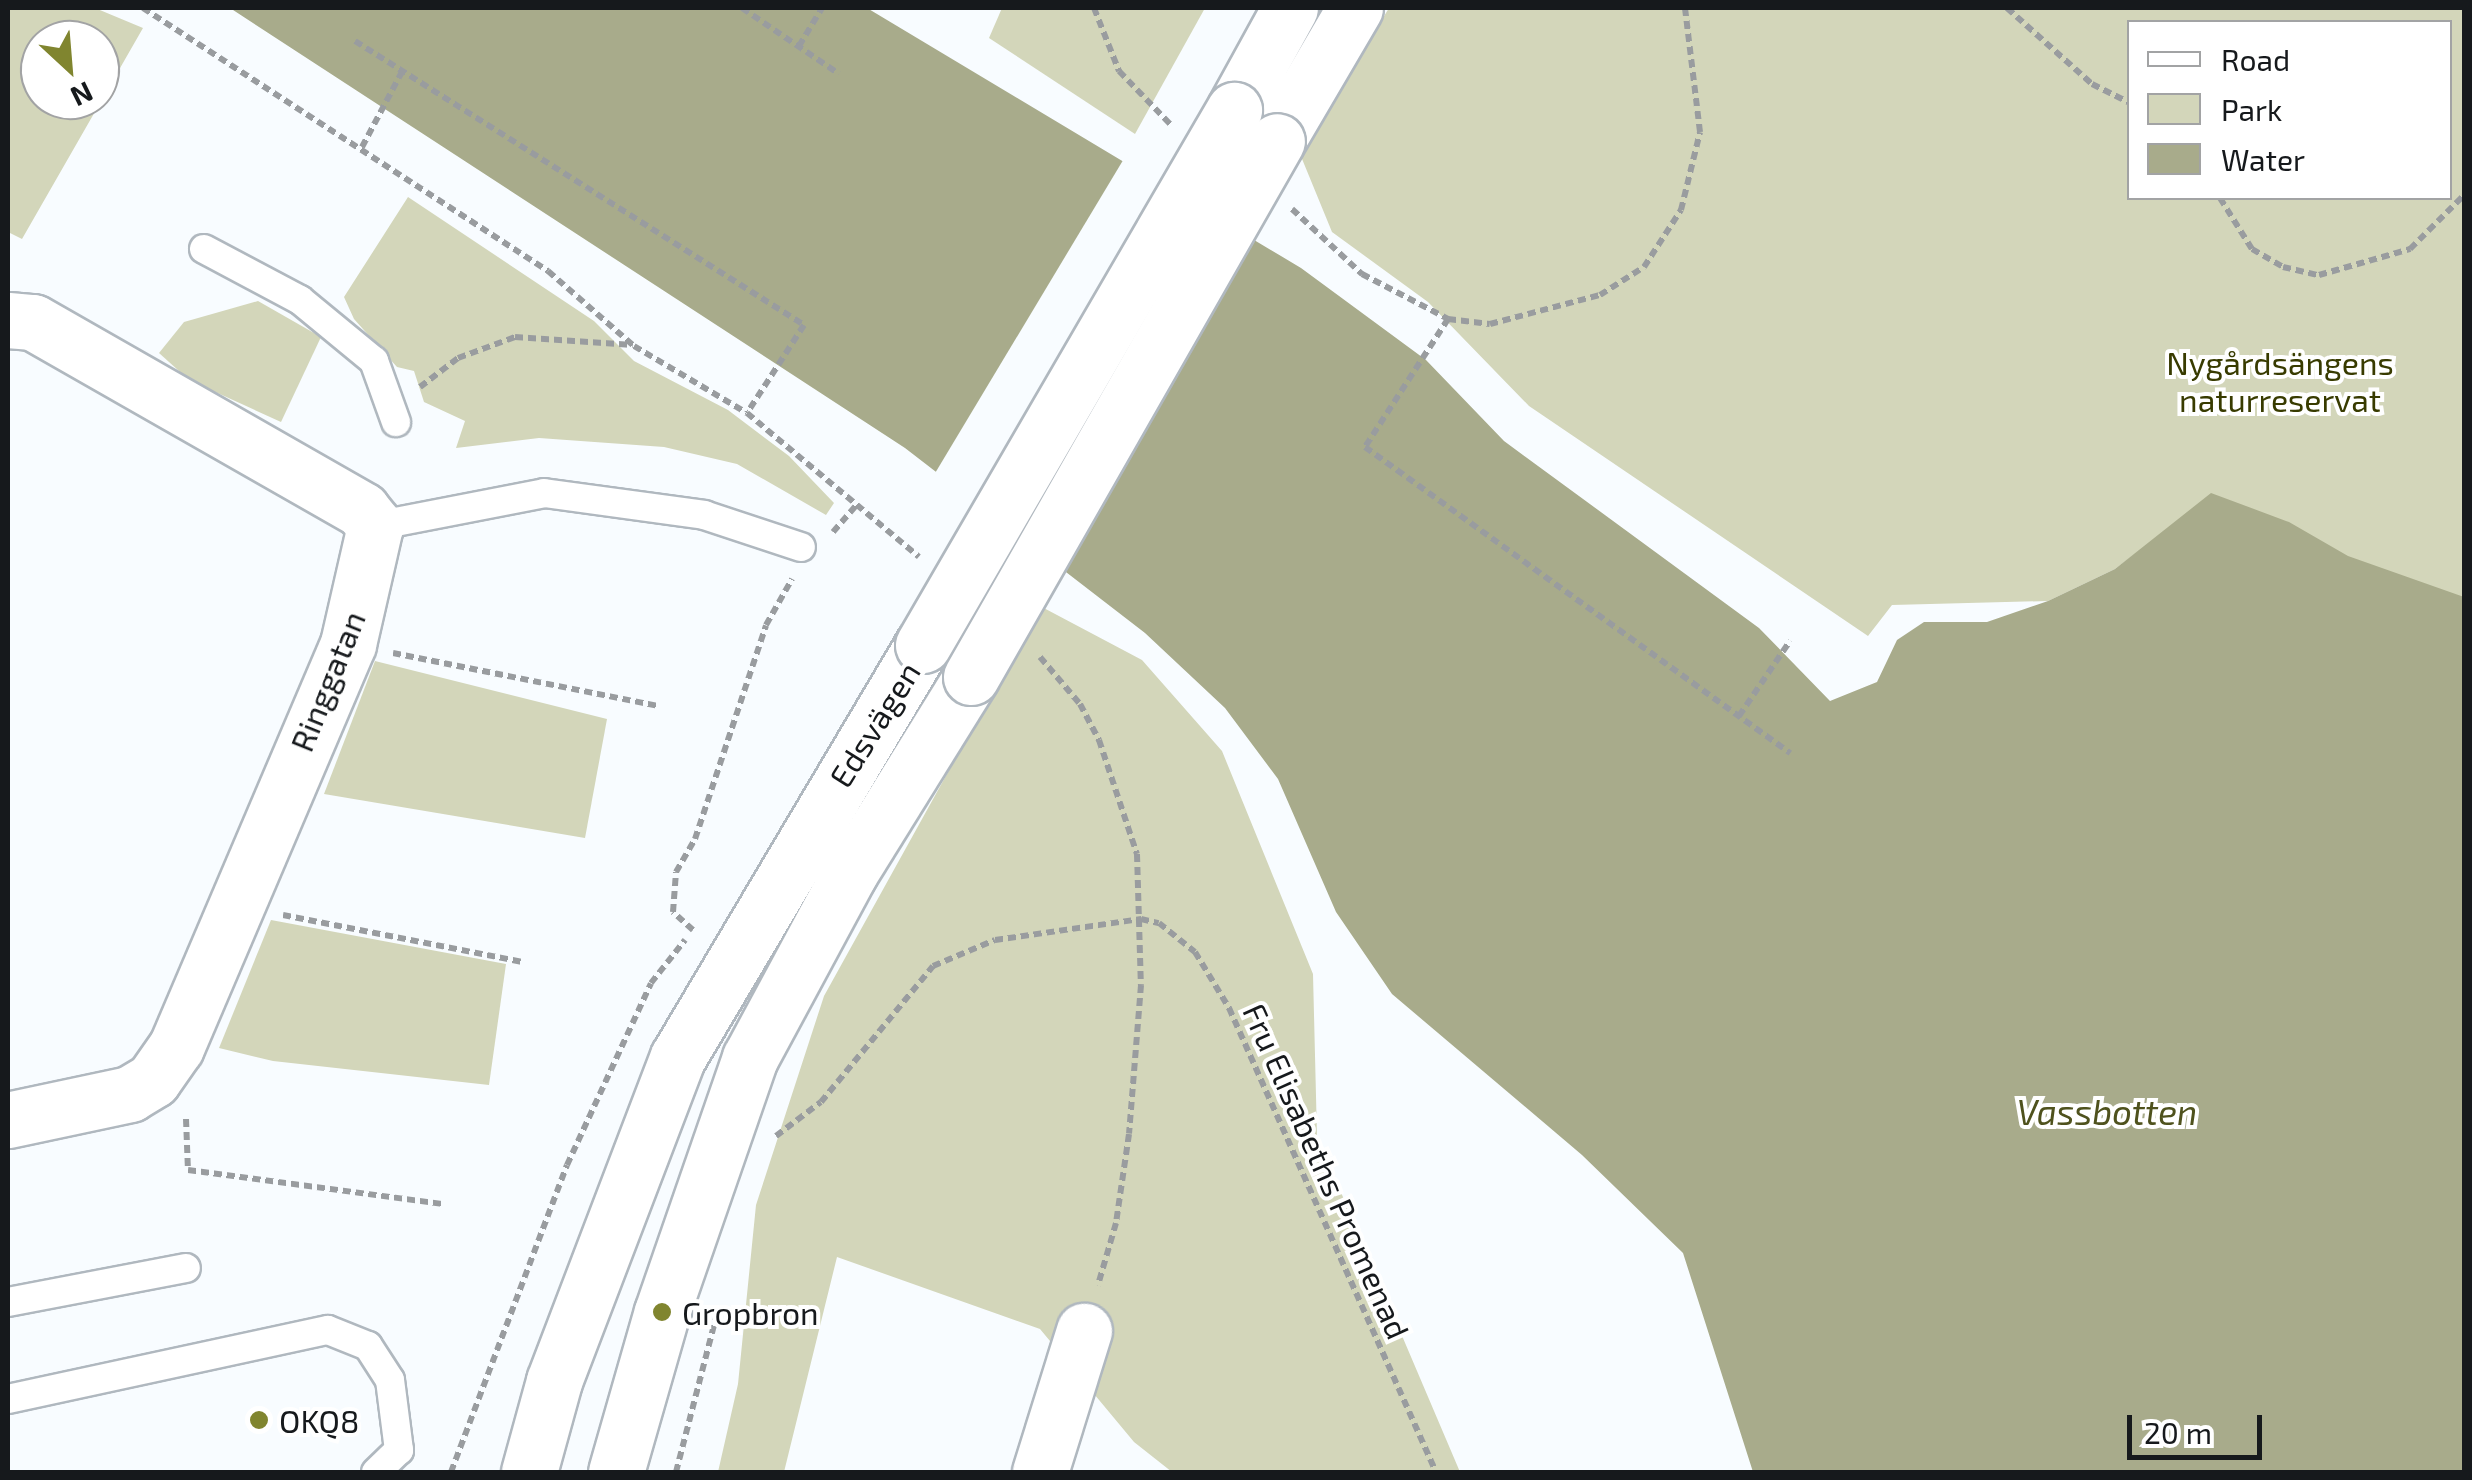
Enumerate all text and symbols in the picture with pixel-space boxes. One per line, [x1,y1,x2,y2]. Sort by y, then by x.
north arrow [20,20,120,120]
legend [2127,20,2452,200]
text: Road [2221,41,2290,77]
text: N [66,75,99,115]
text: Park [2221,91,2282,127]
text: Water [2221,141,2305,177]
park label: Nygårdsängens naturreservat [2166,344,2394,419]
street label: Ringgatan [282,605,372,757]
street label: Edsvägen [821,654,927,794]
street label: Fru Elisabeths Promenad [1236,997,1418,1345]
water label: Vassbotten [2017,1090,2197,1132]
place label: Gropbron [682,1293,819,1331]
marker: Gropbron [651,1301,673,1323]
scale bar [2132,1395,2267,1457]
place label: OKQ8 [279,1401,359,1439]
marker: OKQ8 [248,1409,270,1431]
text: 20 m [2144,1414,2212,1450]

